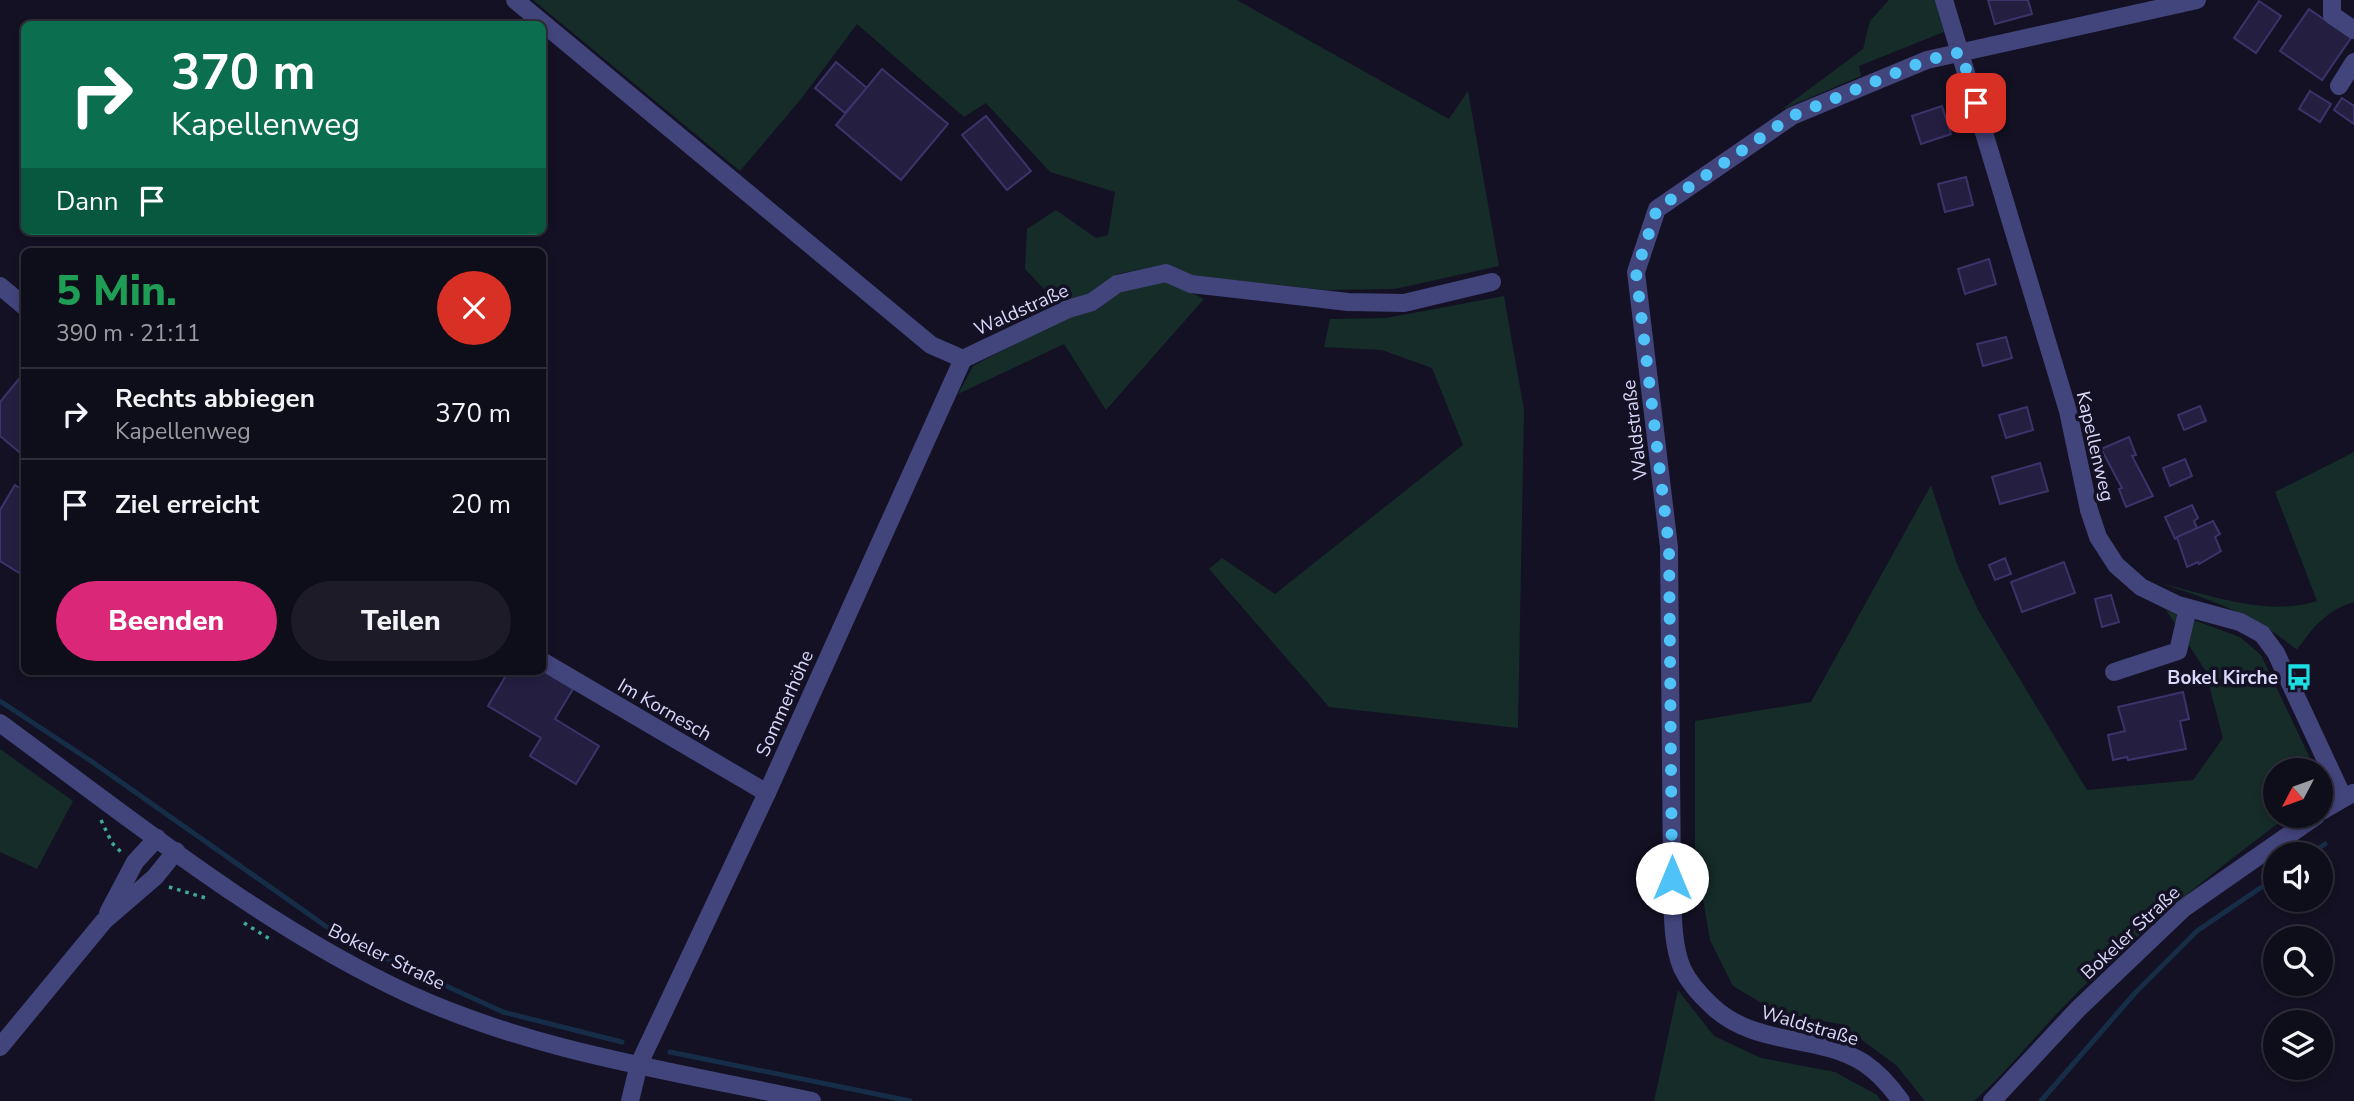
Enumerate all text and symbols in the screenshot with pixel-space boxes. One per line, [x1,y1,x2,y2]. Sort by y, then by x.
text: 370 m [171,39,315,106]
icon: right [56,49,147,140]
pin [1946,73,2006,133]
icon: arrive [1957,84,1995,122]
text: Kapellenweg [171,103,360,146]
icon: arrive [133,182,171,220]
text: Dann [56,184,119,219]
text: 5 Min. [56,263,177,320]
button: close [437,271,511,345]
street label: Waldstraße [970,278,1073,342]
text: 390 m · 21:11 [56,318,201,349]
street label: Waldstraße [1616,378,1654,481]
text: Rechts abbiegen [115,381,315,416]
street label: Kapellenweg [2070,389,2120,504]
icon: right [56,395,94,433]
text: 370 m [435,396,511,431]
text: Kapellenweg [115,416,251,447]
icon: arrive [56,486,94,524]
text: Ziel erreicht [115,487,259,522]
text: 20 m [451,487,511,522]
button: Beenden [56,581,277,661]
button: Teilen [291,581,511,661]
street label: Sommerhöhe [750,646,820,761]
bus stop icon: Bokel Kirche [2284,662,2314,692]
place label: Bokel Kirche [2167,665,2278,691]
street label: Im Kornesch [613,672,716,747]
north arrow [2263,758,2333,828]
map controls [2263,758,2333,1080]
position arrow [1635,841,1709,915]
button: sound [2263,842,2333,912]
street label: Bokeler Straße [2075,880,2186,986]
street label: Bokeler Straße [324,917,449,996]
button: search [2263,926,2333,996]
street label: Waldstraße [1758,1000,1862,1052]
button: layers [2263,1010,2333,1080]

